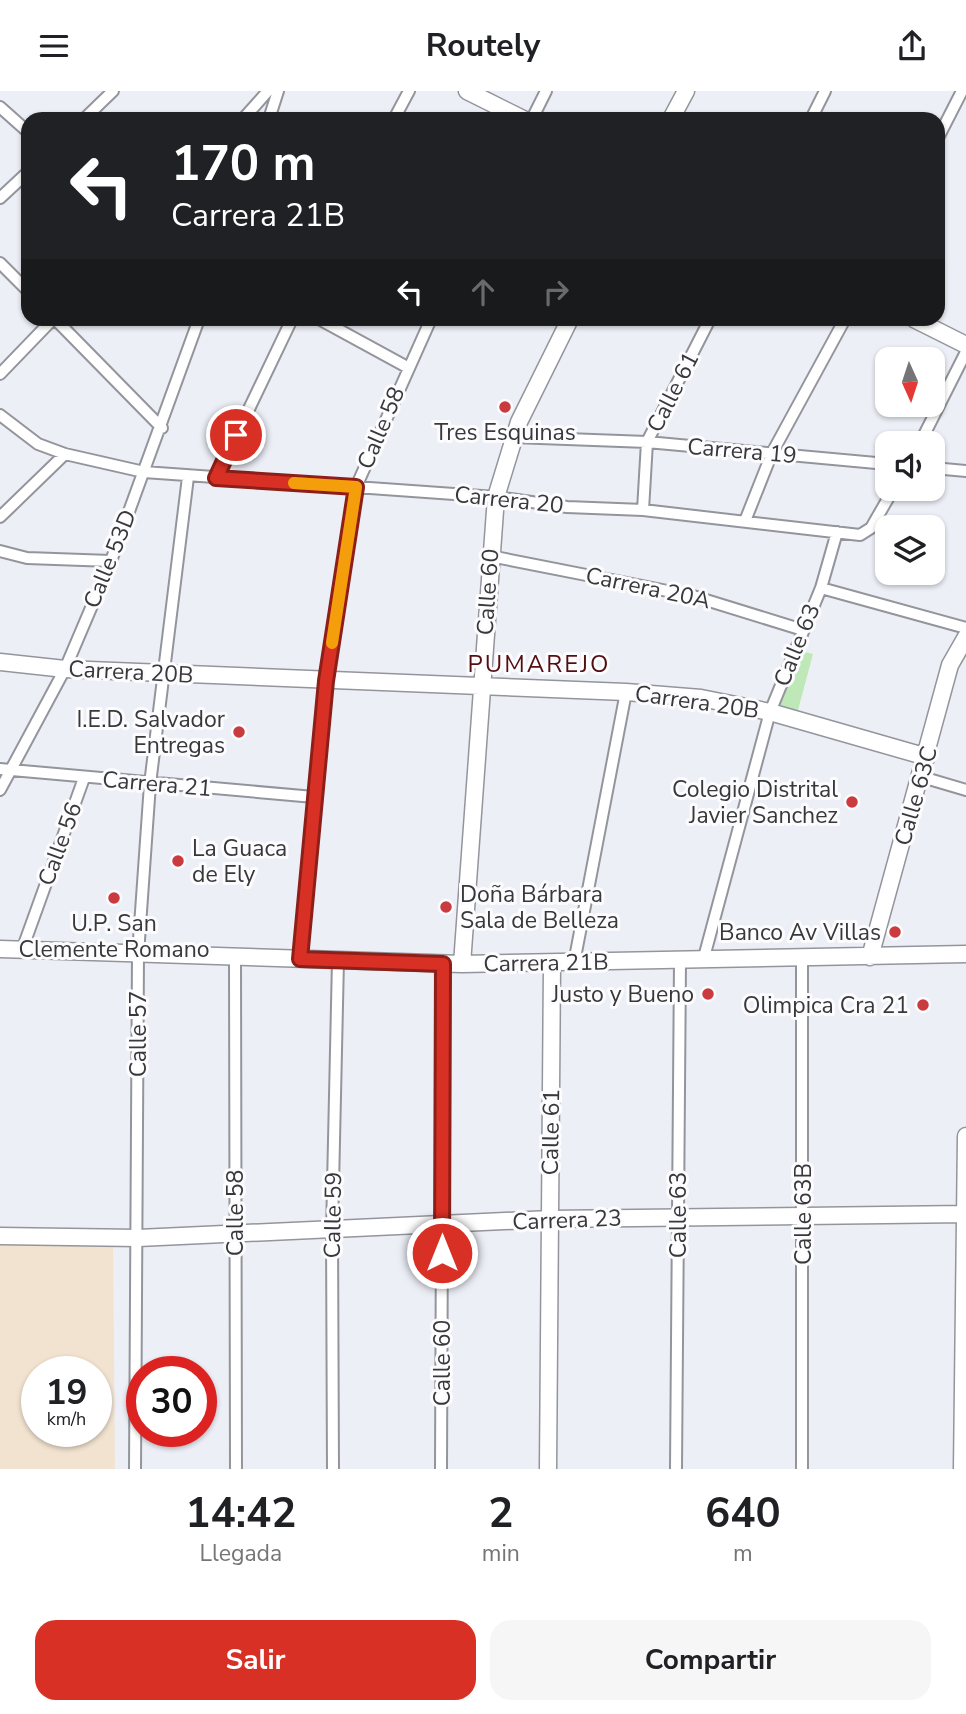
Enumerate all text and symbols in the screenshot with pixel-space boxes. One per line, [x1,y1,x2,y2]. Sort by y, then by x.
text: Routely [426,24,540,67]
icon: menu [35,27,73,65]
icon: share [893,27,931,65]
text: 170 m [171,130,315,197]
icon: left [56,140,147,231]
text: Carrera 21B [171,194,345,237]
icon: left [391,273,429,311]
icon: ahead [464,273,502,311]
icon: right [537,273,575,311]
street label: Calle 61 [640,346,706,438]
north arrow [875,347,945,417]
map controls [875,347,945,585]
street label: Calle 58 [350,382,412,474]
marker: Tres Esquinas [497,399,513,415]
pin [206,405,266,465]
icon: arrive [217,416,255,454]
place label: Tres Esquinas [434,417,576,448]
street label: Carrera 19 [686,431,798,471]
button: sound [875,431,945,501]
street label: Carrera 20 [453,479,565,521]
street label: Calle 53D [76,505,144,613]
button: layers [875,515,945,585]
street label: Calle 60 [470,548,506,636]
street label: Carrera 20A [583,560,713,616]
street label: Calle 63 [766,599,828,691]
district label: PUMAREJO [468,648,611,680]
street label: Carrera 20B [68,653,194,691]
street label: Carrera 20B [633,678,761,726]
place label: I.E.D. Salvador Entregas [76,704,226,761]
marker: I.E.D. Salvador Entregas [231,724,247,740]
street label: Calle 63C [887,743,945,849]
street label: Carrera 21 [101,764,213,804]
place label: Colegio Distrital Javier Sanchez [672,774,838,831]
marker: Colegio Distrital Javier Sanchez [844,794,860,810]
street label: Calle 56 [31,798,89,890]
place label: La Guaca de Ely [192,833,287,890]
marker: La Guaca de Ely [170,853,186,869]
place label: Doña Bárbara Sala de Belleza [460,879,619,936]
marker: U.P. San Clemente Romano [106,890,122,906]
marker: Doña Bárbara Sala de Belleza [438,899,454,915]
place label: U.P. San Clemente Romano [18,908,210,965]
place label: Banco Av Villas [719,917,881,948]
marker: Banco Av Villas [887,924,903,940]
street label: Carrera 21B [483,946,609,980]
place label: Justo y Bueno [551,979,694,1010]
marker: Justo y Bueno [700,986,716,1002]
place label: Olimpica Cra 21 [743,990,909,1021]
street label: Calle 57 [123,991,154,1077]
marker: Olimpica Cra 21 [915,997,931,1013]
street label: Calle 61 [535,1088,567,1176]
street label: Calle 63B [788,1163,819,1265]
street label: Calle 58 [220,1170,251,1256]
street label: Calle 59 [317,1171,349,1259]
street label: Calle 63 [663,1172,694,1258]
street label: Carrera 23 [512,1203,622,1237]
position arrow [405,1216,479,1290]
street label: Calle 60 [427,1320,458,1406]
speed limit sign: 30 [126,1356,217,1447]
text: 19 [45,1369,88,1416]
text: km/h [47,1407,86,1431]
text: 14:42 [185,1485,296,1542]
text: 2 [488,1485,513,1542]
text: 640 [705,1485,781,1542]
text: Llegada [200,1538,282,1569]
text: min [482,1538,520,1569]
text: m [733,1538,753,1569]
button: Salir [35,1620,476,1700]
button: Compartir [490,1620,931,1700]

